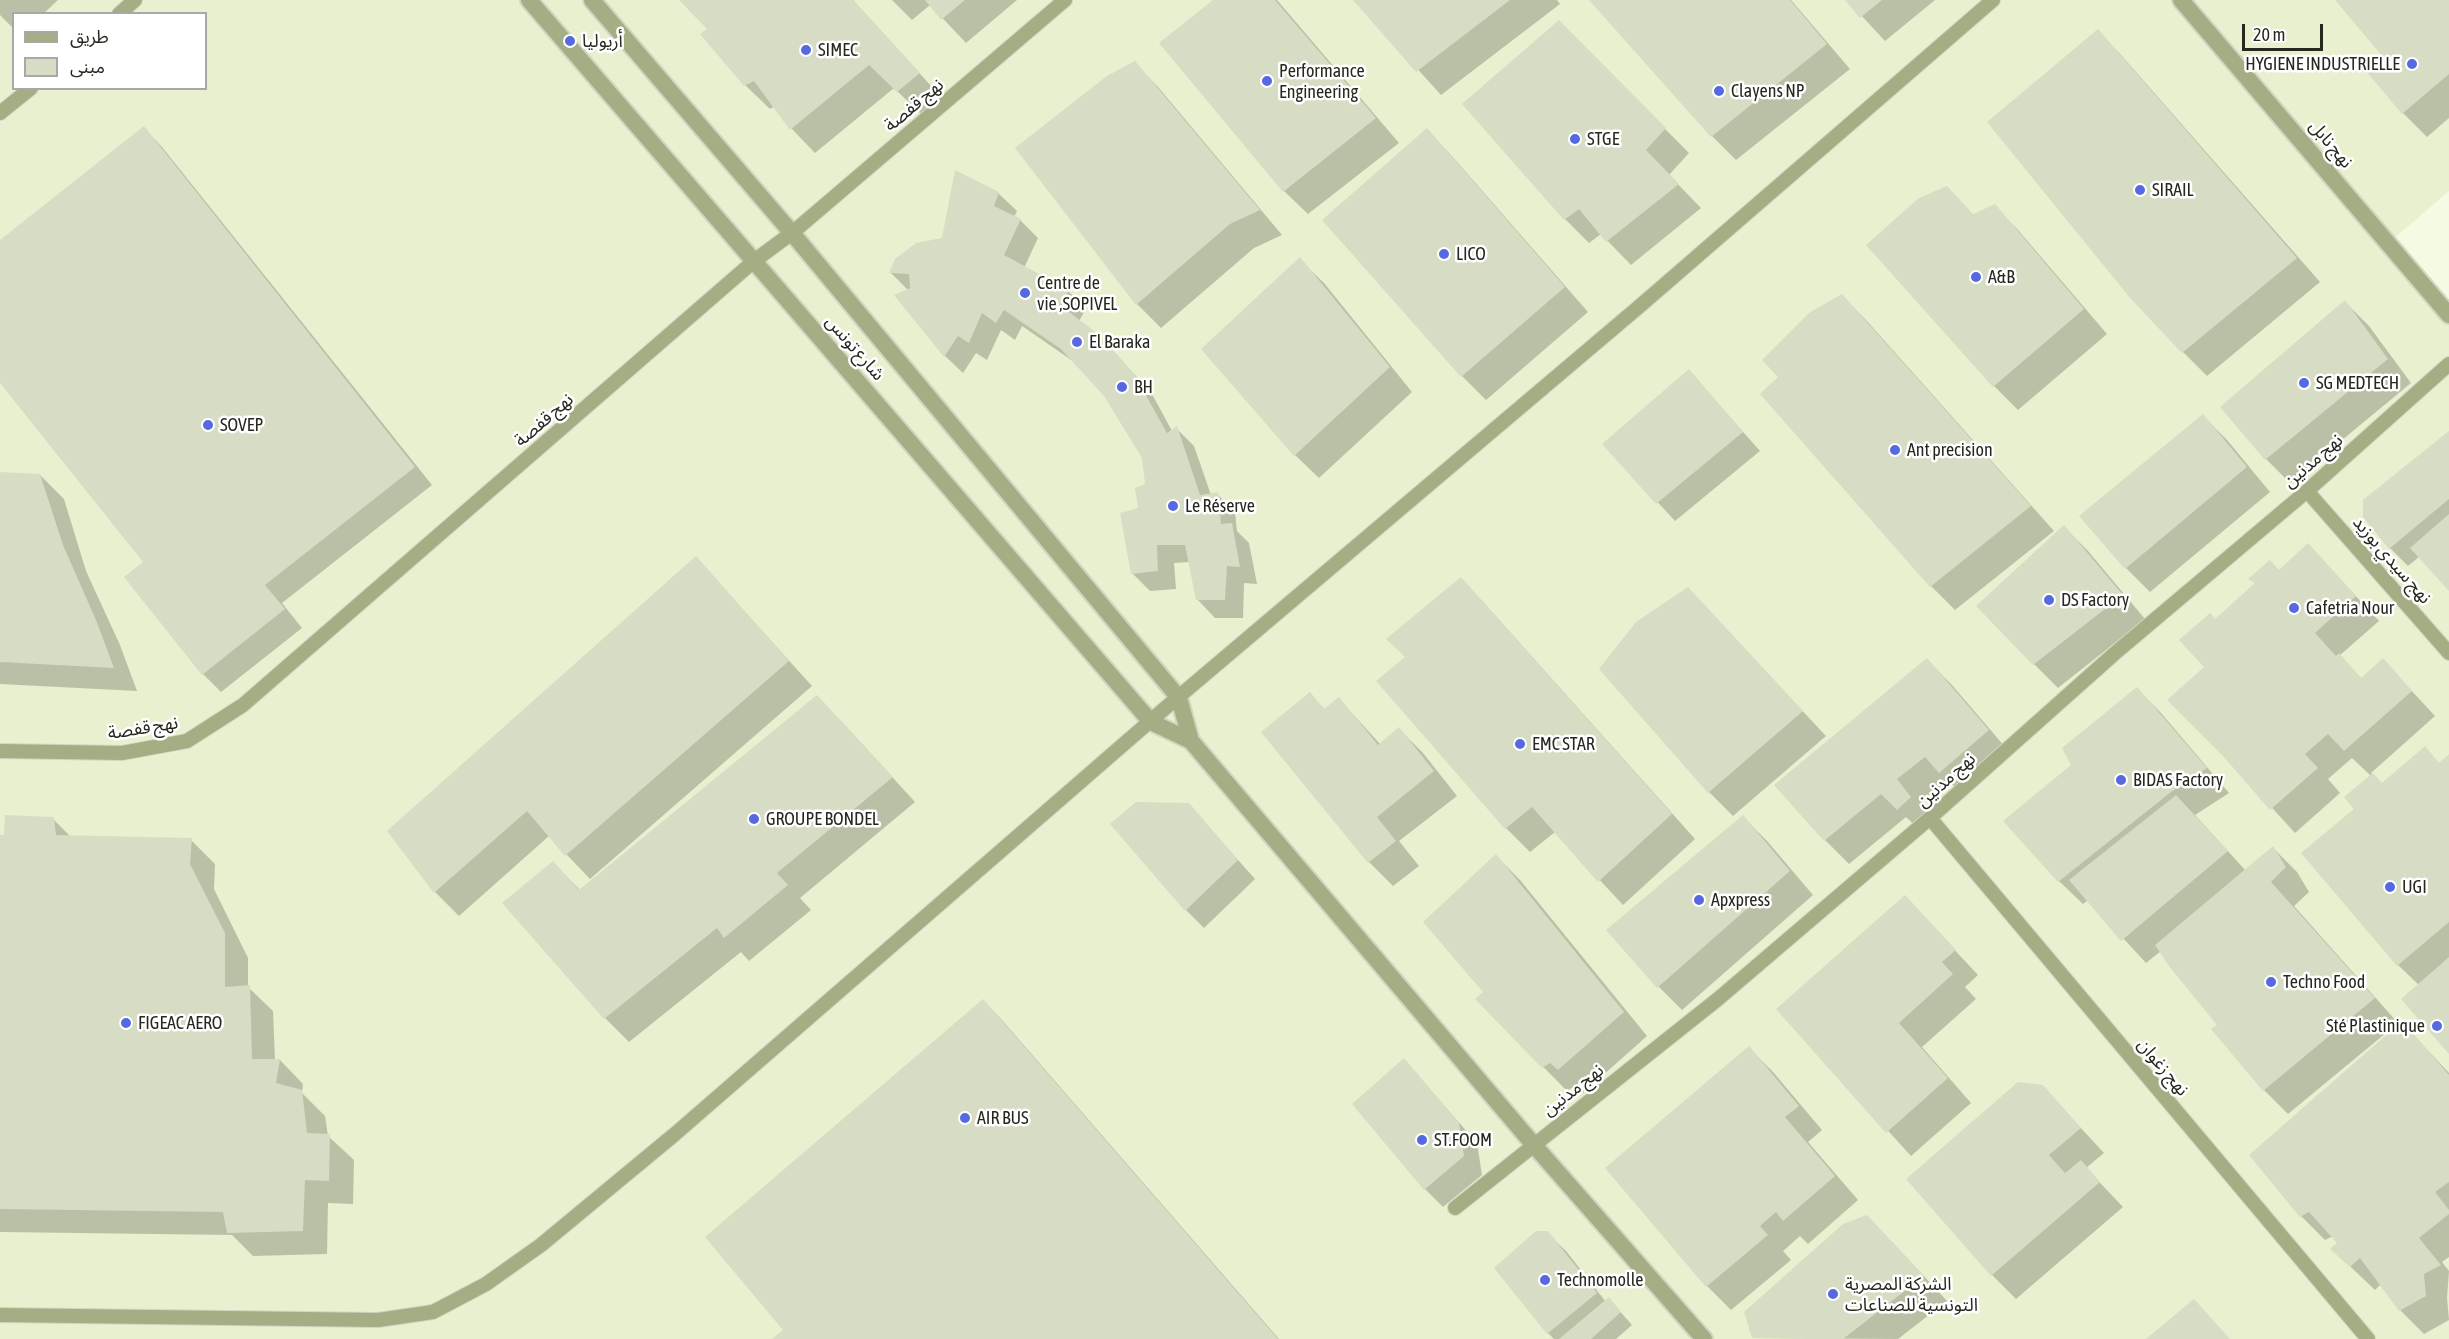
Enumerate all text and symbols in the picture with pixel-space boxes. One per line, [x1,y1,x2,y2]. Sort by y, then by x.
legend [12,12,207,90]
scale bar [2245,12,2326,50]
text: 20 m [2253,24,2285,45]
text: طريق [70,26,109,47]
place label: أريوليا [582,30,623,52]
marker: أريوليا [563,34,577,48]
place label: SIMEC [818,39,858,61]
marker: SIMEC [799,43,813,57]
place label: HYGIENE INDUSTRIELLE [2245,53,2400,75]
text: مبنى [70,56,105,77]
marker: HYGIENE INDUSTRIELLE [2405,57,2419,71]
place label: Performance Engineering [1279,60,1365,103]
street label: نهج قفصة [880,74,948,136]
marker: Performance Engineering [1260,74,1274,88]
place label: Clayens NP [1731,80,1805,102]
marker: Clayens NP [1712,84,1726,98]
street label: نهج نابل [2305,116,2357,172]
place label: STGE [1587,128,1619,150]
marker: STGE [1568,132,1582,146]
place label: SIRAIL [2152,179,2194,201]
marker: SIRAIL [2133,183,2147,197]
place label: LICO [1456,243,1486,265]
marker: LICO [1437,247,1451,261]
place label: A&B [1988,266,2015,288]
marker: A&B [1969,270,1983,284]
place label: Centre de vie ,SOPIVEL [1037,272,1117,314]
marker: Centre de vie ,SOPIVEL [1018,286,1032,300]
street label: شارع تونس [821,311,889,385]
place label: El Baraka [1089,331,1150,353]
marker: El Baraka [1070,335,1084,349]
place label: SG MEDTECH [2316,372,2399,394]
place label: BH [1134,376,1153,398]
marker: SG MEDTECH [2297,376,2311,390]
marker: BH [1115,380,1129,394]
street label: نهج قفصة [510,389,578,451]
place label: SOVEP [220,414,263,436]
marker: SOVEP [201,418,215,432]
street label: نهج مدنين [2279,429,2347,493]
place label: Ant precision [1907,439,1993,461]
marker: Ant precision [1888,443,1902,457]
place label: Le Réserve [1185,495,1255,517]
marker: Le Réserve [1166,499,1180,513]
street label: نهج سيدي بوزيد [2348,512,2436,608]
place label: DS Factory [2061,589,2129,611]
marker: DS Factory [2042,593,2056,607]
place label: Cafetria Nour [2306,597,2394,619]
marker: Cafetria Nour [2287,601,2301,615]
street label: نهج قفصة [106,712,180,744]
place label: EMC STAR [1532,733,1595,755]
marker: EMC STAR [1513,737,1527,751]
street label: نهج مدنين [1912,748,1980,812]
place label: BIDAS Factory [2133,769,2223,791]
marker: BIDAS Factory [2114,773,2128,787]
place label: GROUPE BONDEL [766,808,879,830]
marker: GROUPE BONDEL [747,812,761,826]
place label: UGI [2402,876,2427,898]
marker: UGI [2383,880,2397,894]
place label: Apxpress [1711,889,1770,911]
marker: Apxpress [1692,893,1706,907]
place label: Techno Food [2283,971,2365,993]
marker: Techno Food [2264,975,2278,989]
place label: FIGEAC AERO [138,1012,222,1034]
place label: Sté Plastinique [2326,1015,2425,1037]
marker: FIGEAC AERO [119,1016,133,1030]
marker: Sté Plastinique [2430,1019,2444,1033]
street label: نهج زغوان [2133,1034,2193,1100]
street label: نهج مدنين [1538,1059,1608,1121]
place label: AIR BUS [977,1107,1029,1129]
marker: AIR BUS [958,1111,972,1125]
place label: ST.FOOM [1434,1129,1492,1151]
marker: ST.FOOM [1415,1133,1429,1147]
place label: Technomolle [1557,1269,1643,1291]
marker: Technomolle [1538,1273,1552,1287]
place label: الشركة المصرية التونسية للصناعات [1845,1273,1978,1316]
marker: الشركة المصرية التونسية للصناعات [1826,1287,1840,1301]

